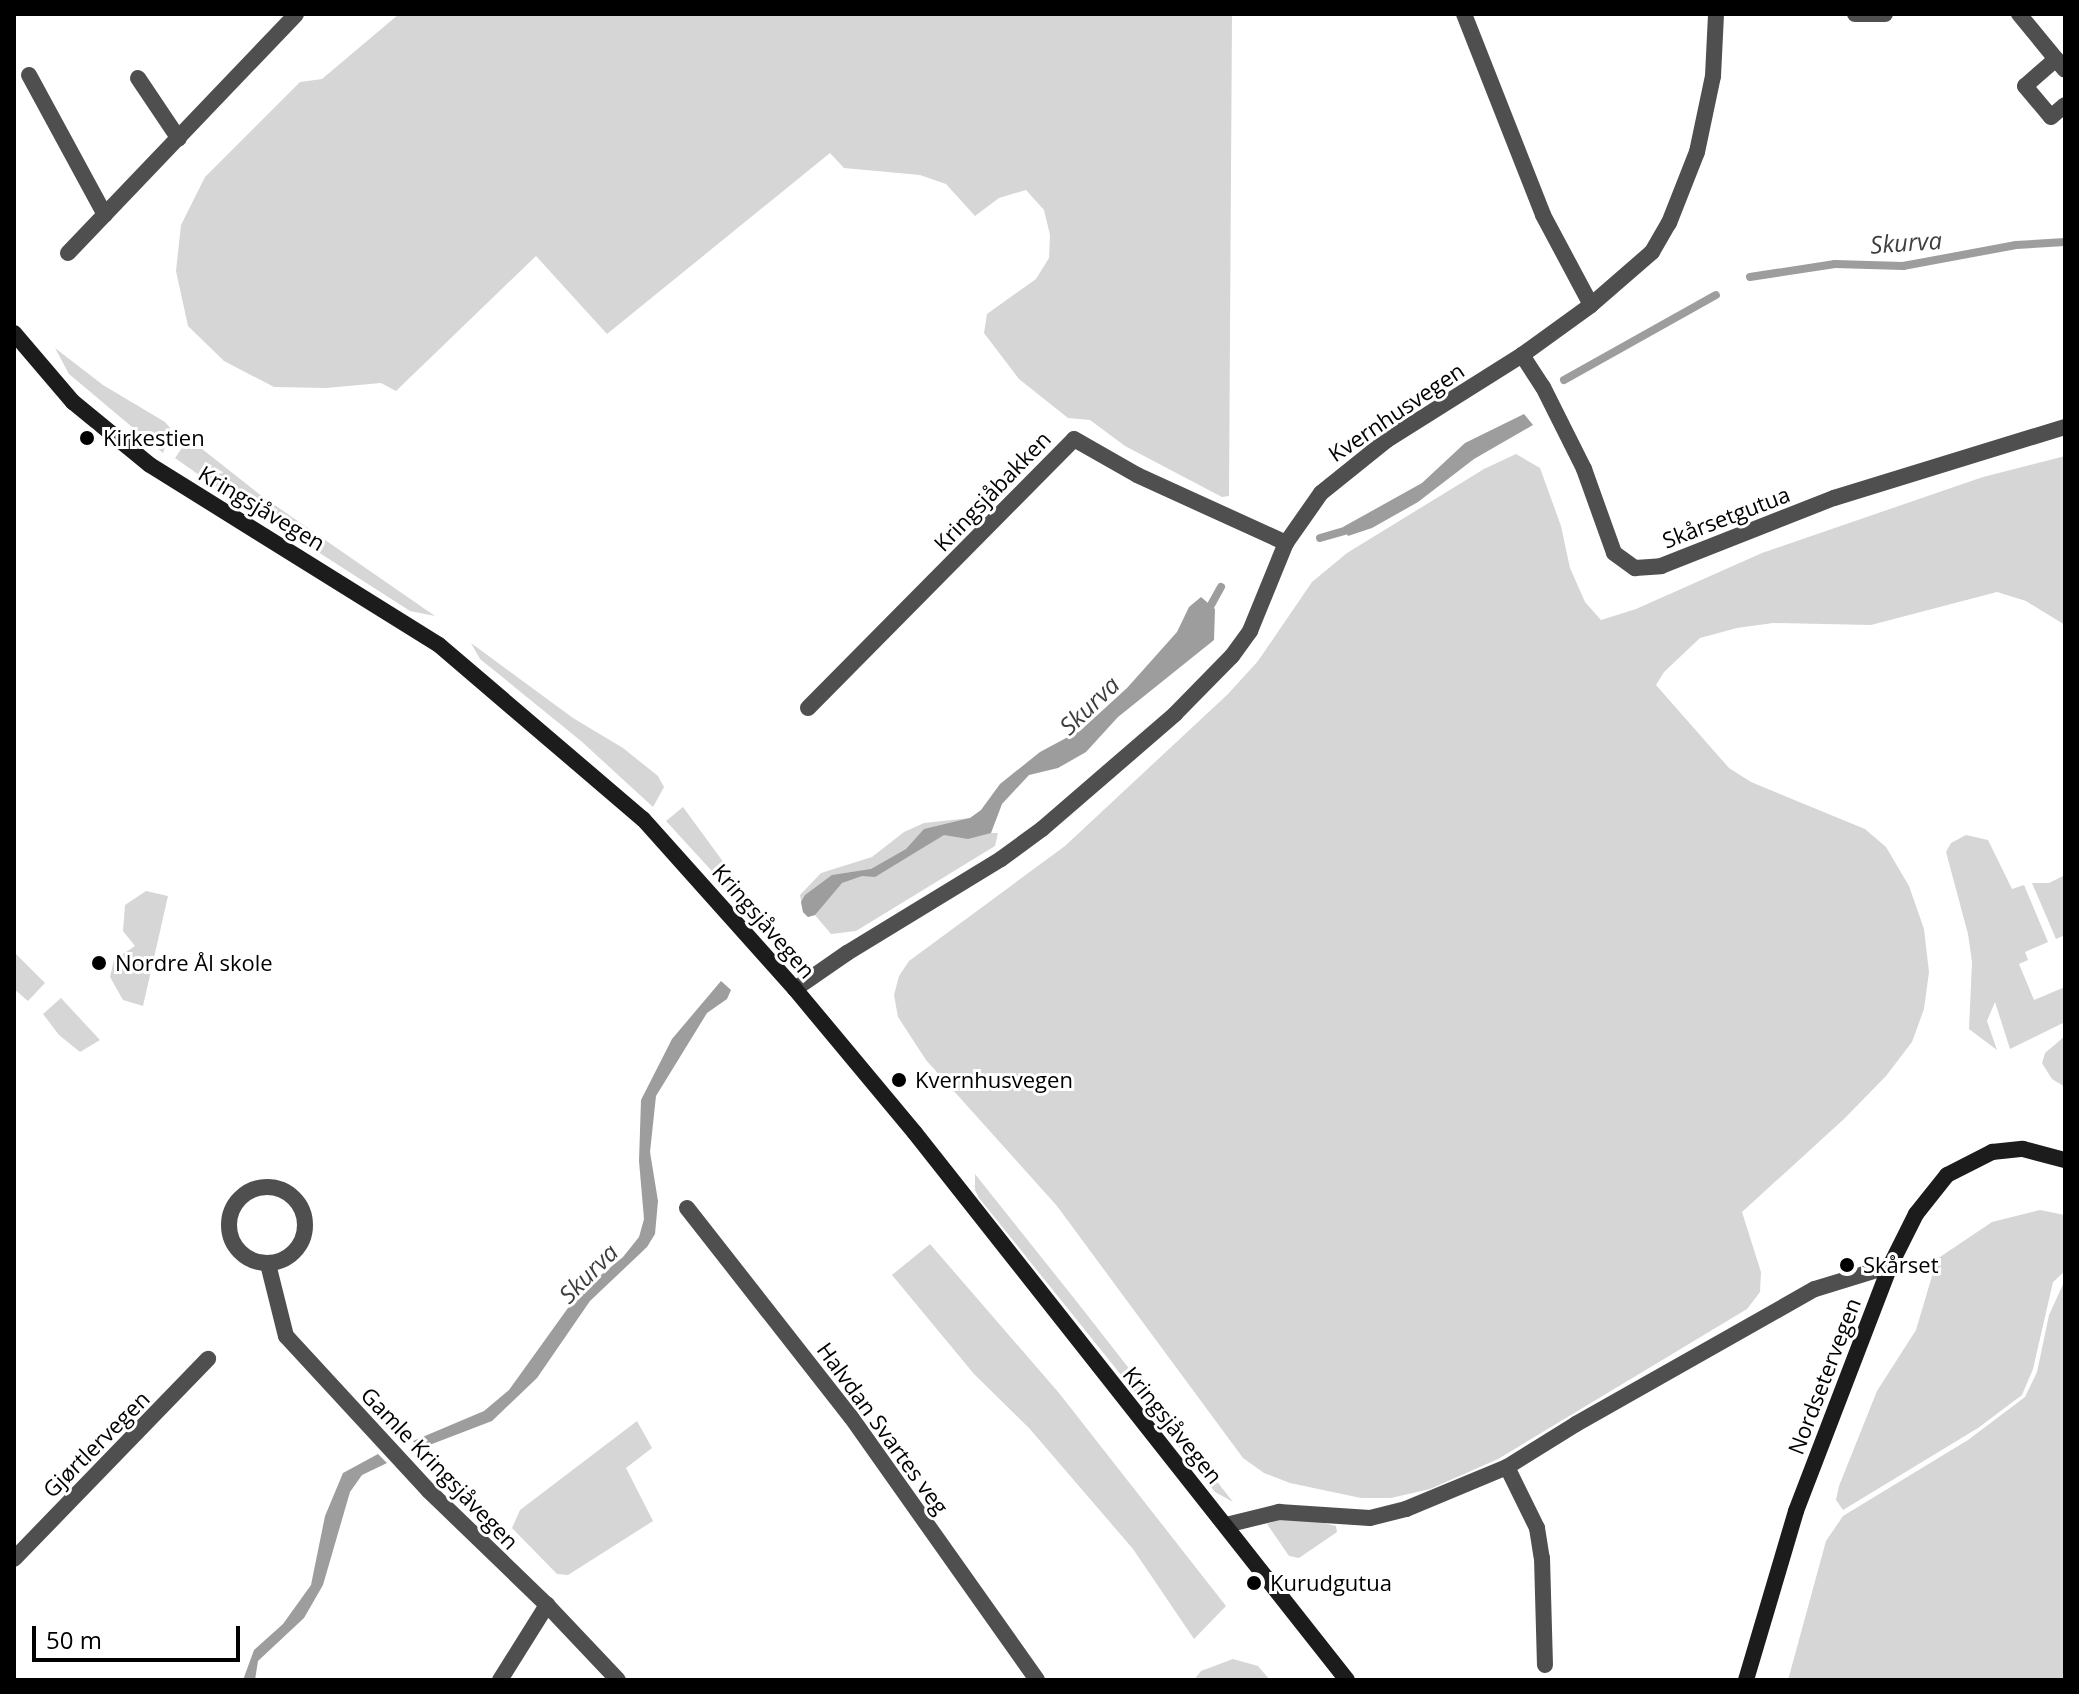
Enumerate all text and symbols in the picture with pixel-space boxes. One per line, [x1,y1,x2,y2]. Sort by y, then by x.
water label: Skurva [1869,225,1943,259]
street label: Kvernhusvegen [1323,357,1469,467]
place label: Kirkestien [103,425,205,451]
street label: Kringsjåbakken [928,426,1056,556]
marker: Kirkestien [78,429,96,447]
street label: Kringsjåvegen [194,460,330,556]
street label: Skårsetgutua [1658,481,1794,553]
water label: Skurva [1053,670,1125,740]
street label: Kringsjåvegen [707,858,821,984]
place label: Nordre Ål skole [115,950,273,976]
marker: Nordre Ål skole [90,954,108,972]
place label: Kvernhusvegen [915,1067,1073,1093]
marker: Kvernhusvegen [890,1071,908,1089]
water label: Skurva [552,1237,624,1309]
place label: Skårset [1863,1252,1939,1278]
marker: Skårset [1838,1256,1856,1274]
street label: Nordsetervegen [1782,1294,1866,1458]
street label: Halvdan Svartes veg [812,1337,954,1519]
street label: Kringsjåvegen [1118,1361,1228,1489]
street label: Gamle Kringsjåvegen [356,1381,524,1555]
street label: Gjørtlervegen [37,1385,155,1503]
place label: Kurudgutua [1270,1570,1392,1596]
marker: Kurudgutua [1245,1574,1263,1592]
scale bar [36,1610,244,1660]
text: 50 m [46,1623,102,1656]

